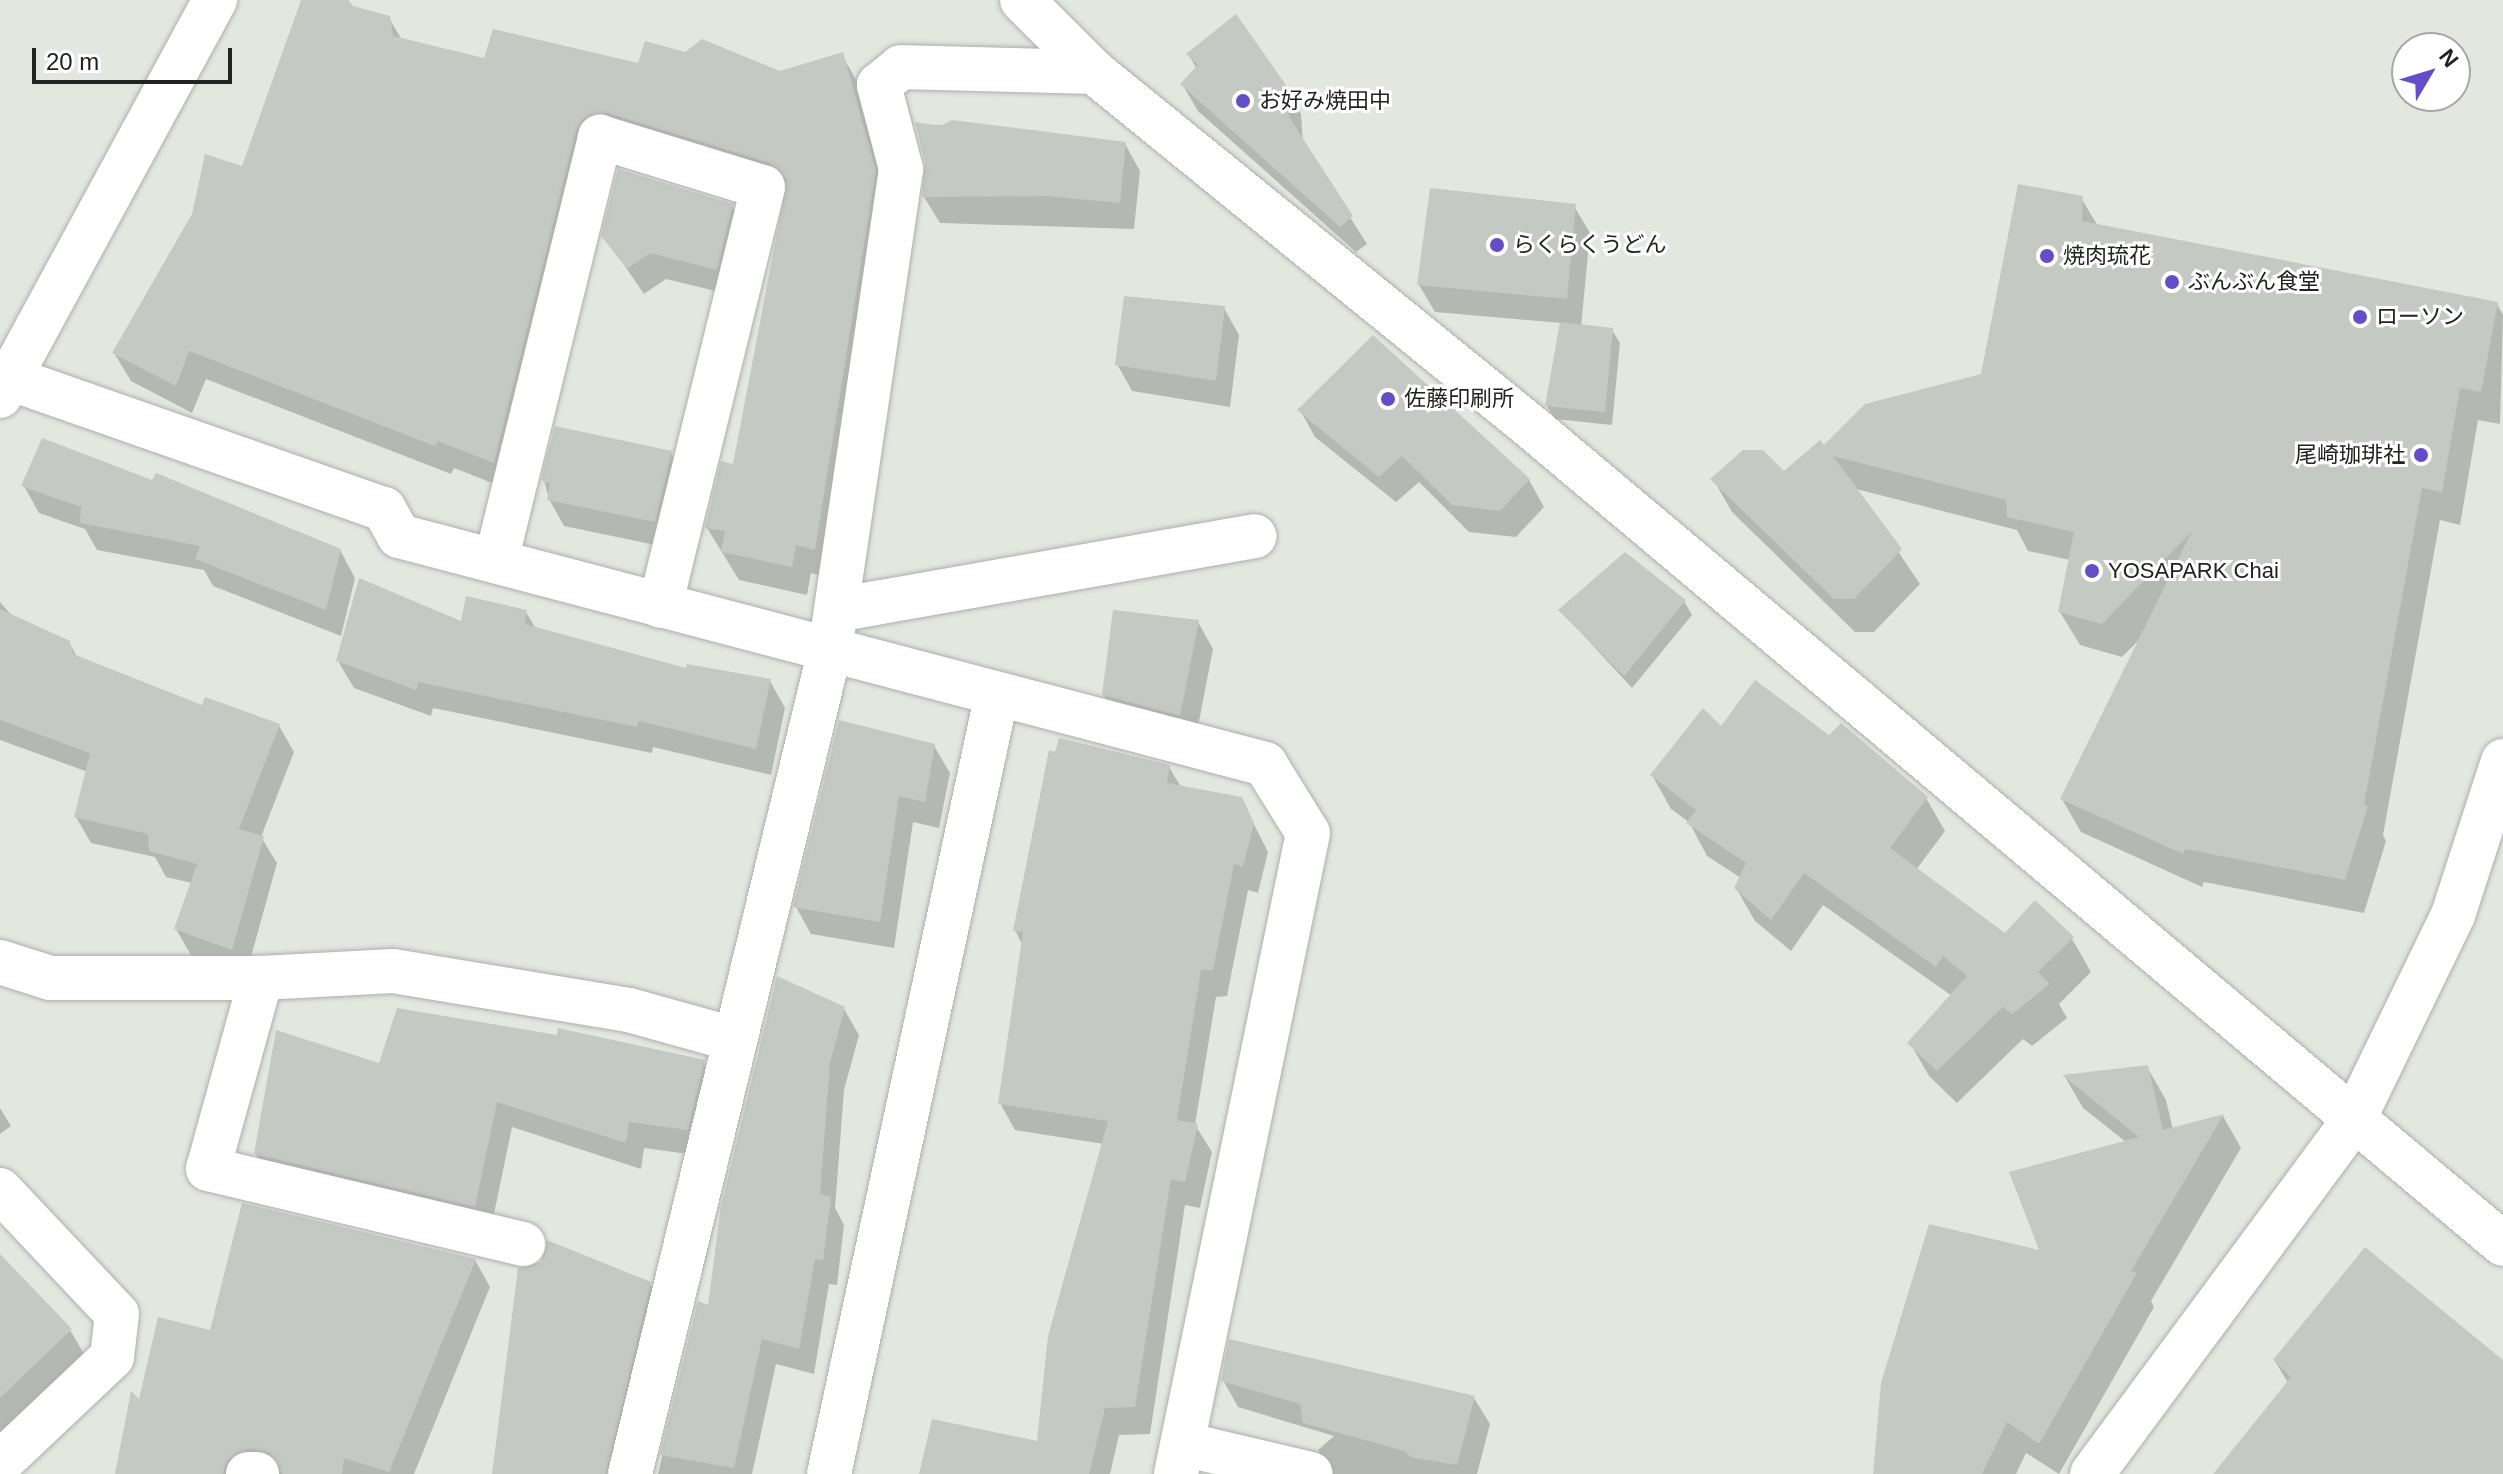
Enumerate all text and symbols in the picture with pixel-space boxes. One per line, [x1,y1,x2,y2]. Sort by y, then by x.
scale bar [36,32,236,82]
north arrow [2391,32,2471,112]
text: N [2434,44,2463,72]
text: 20 m [46,48,99,75]
place label: お好み焼田中 [1259,88,1391,114]
marker: お好み焼田中 [1234,92,1252,110]
place label: らくらくうどん [1513,232,1667,258]
marker: らくらくうどん [1488,236,1506,254]
place label: 焼肉琉花 [2063,243,2151,269]
marker: 焼肉琉花 [2038,247,2056,265]
place label: ぶんぶん食堂 [2188,269,2320,295]
marker: ぶんぶん食堂 [2163,273,2181,291]
place label: ローソン [2376,304,2464,330]
marker: ローソン [2351,308,2369,326]
place label: 佐藤印刷所 [1404,386,1514,412]
marker: 佐藤印刷所 [1379,390,1397,408]
place label: 尾崎珈琲社 [2295,442,2405,468]
marker: 尾崎珈琲社 [2412,446,2430,464]
place label: YOSAPARK Chai [2108,558,2279,584]
marker: YOSAPARK Chai [2083,562,2101,580]

